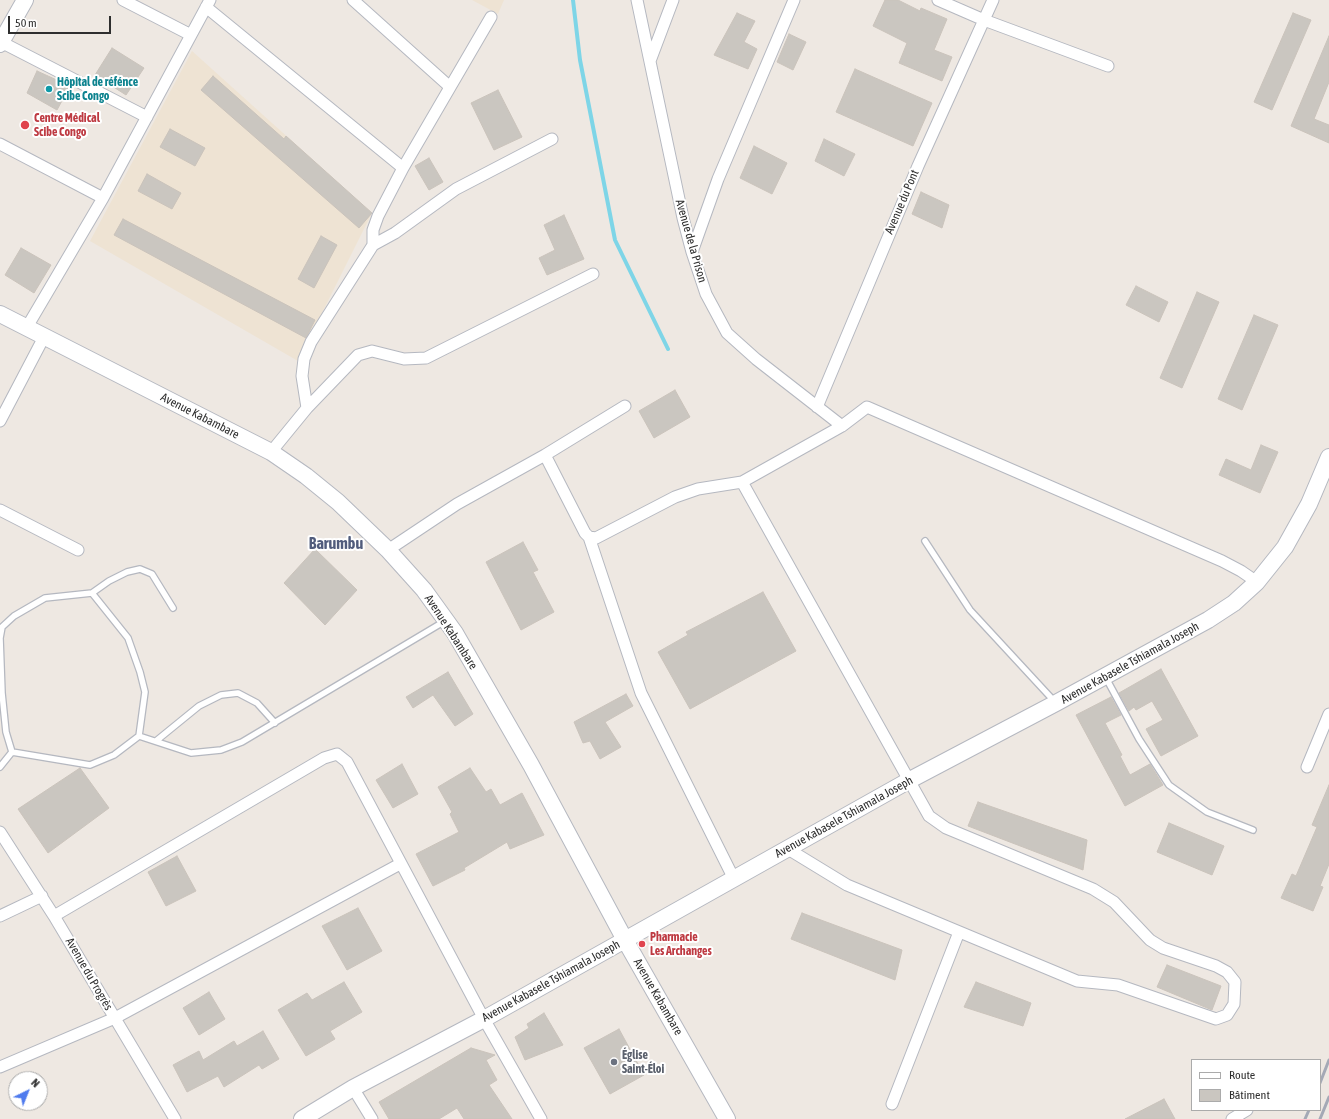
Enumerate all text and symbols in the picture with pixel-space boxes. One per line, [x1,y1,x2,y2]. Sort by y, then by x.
scale bar [10,8,113,34]
text: 50 m [15,16,37,30]
place label: Hôpital de réfénce Scibe Congo [57,75,138,103]
marker: Hôpital de réfénce Scibe Congo [44,84,54,94]
place label: Centre Médical Scibe Congo [34,111,100,139]
marker: Centre Médical Scibe Congo [19,119,31,131]
street label: Avenue du Pont [882,168,922,236]
street label: Avenue de la Prison [672,198,710,284]
street label: Avenue Kabambare [158,390,242,442]
district label: Barumbu [309,534,363,554]
street label: Avenue Kabambare [421,592,481,672]
street label: Avenue Kabasele Tshiamala Joseph [1059,619,1201,707]
street label: Avenue Kabasele Tshiamala Joseph [773,773,915,861]
place label: Pharmacie Les Archanges [650,930,712,958]
street label: Avenue du Progrès [62,935,116,1013]
street label: Avenue Kabasele Tshiamala Joseph [480,937,622,1025]
marker: Pharmacie Les Archanges [637,939,647,949]
street label: Avenue Kabambare [630,956,686,1038]
place label: Église Saint-Éloi [622,1048,664,1076]
marker: Église Saint-Éloi [609,1057,619,1067]
legend [1191,1059,1321,1111]
text: Route [1229,1068,1255,1082]
north arrow [8,1071,48,1111]
text: N [29,1076,42,1090]
text: Bâtiment [1229,1088,1270,1102]

